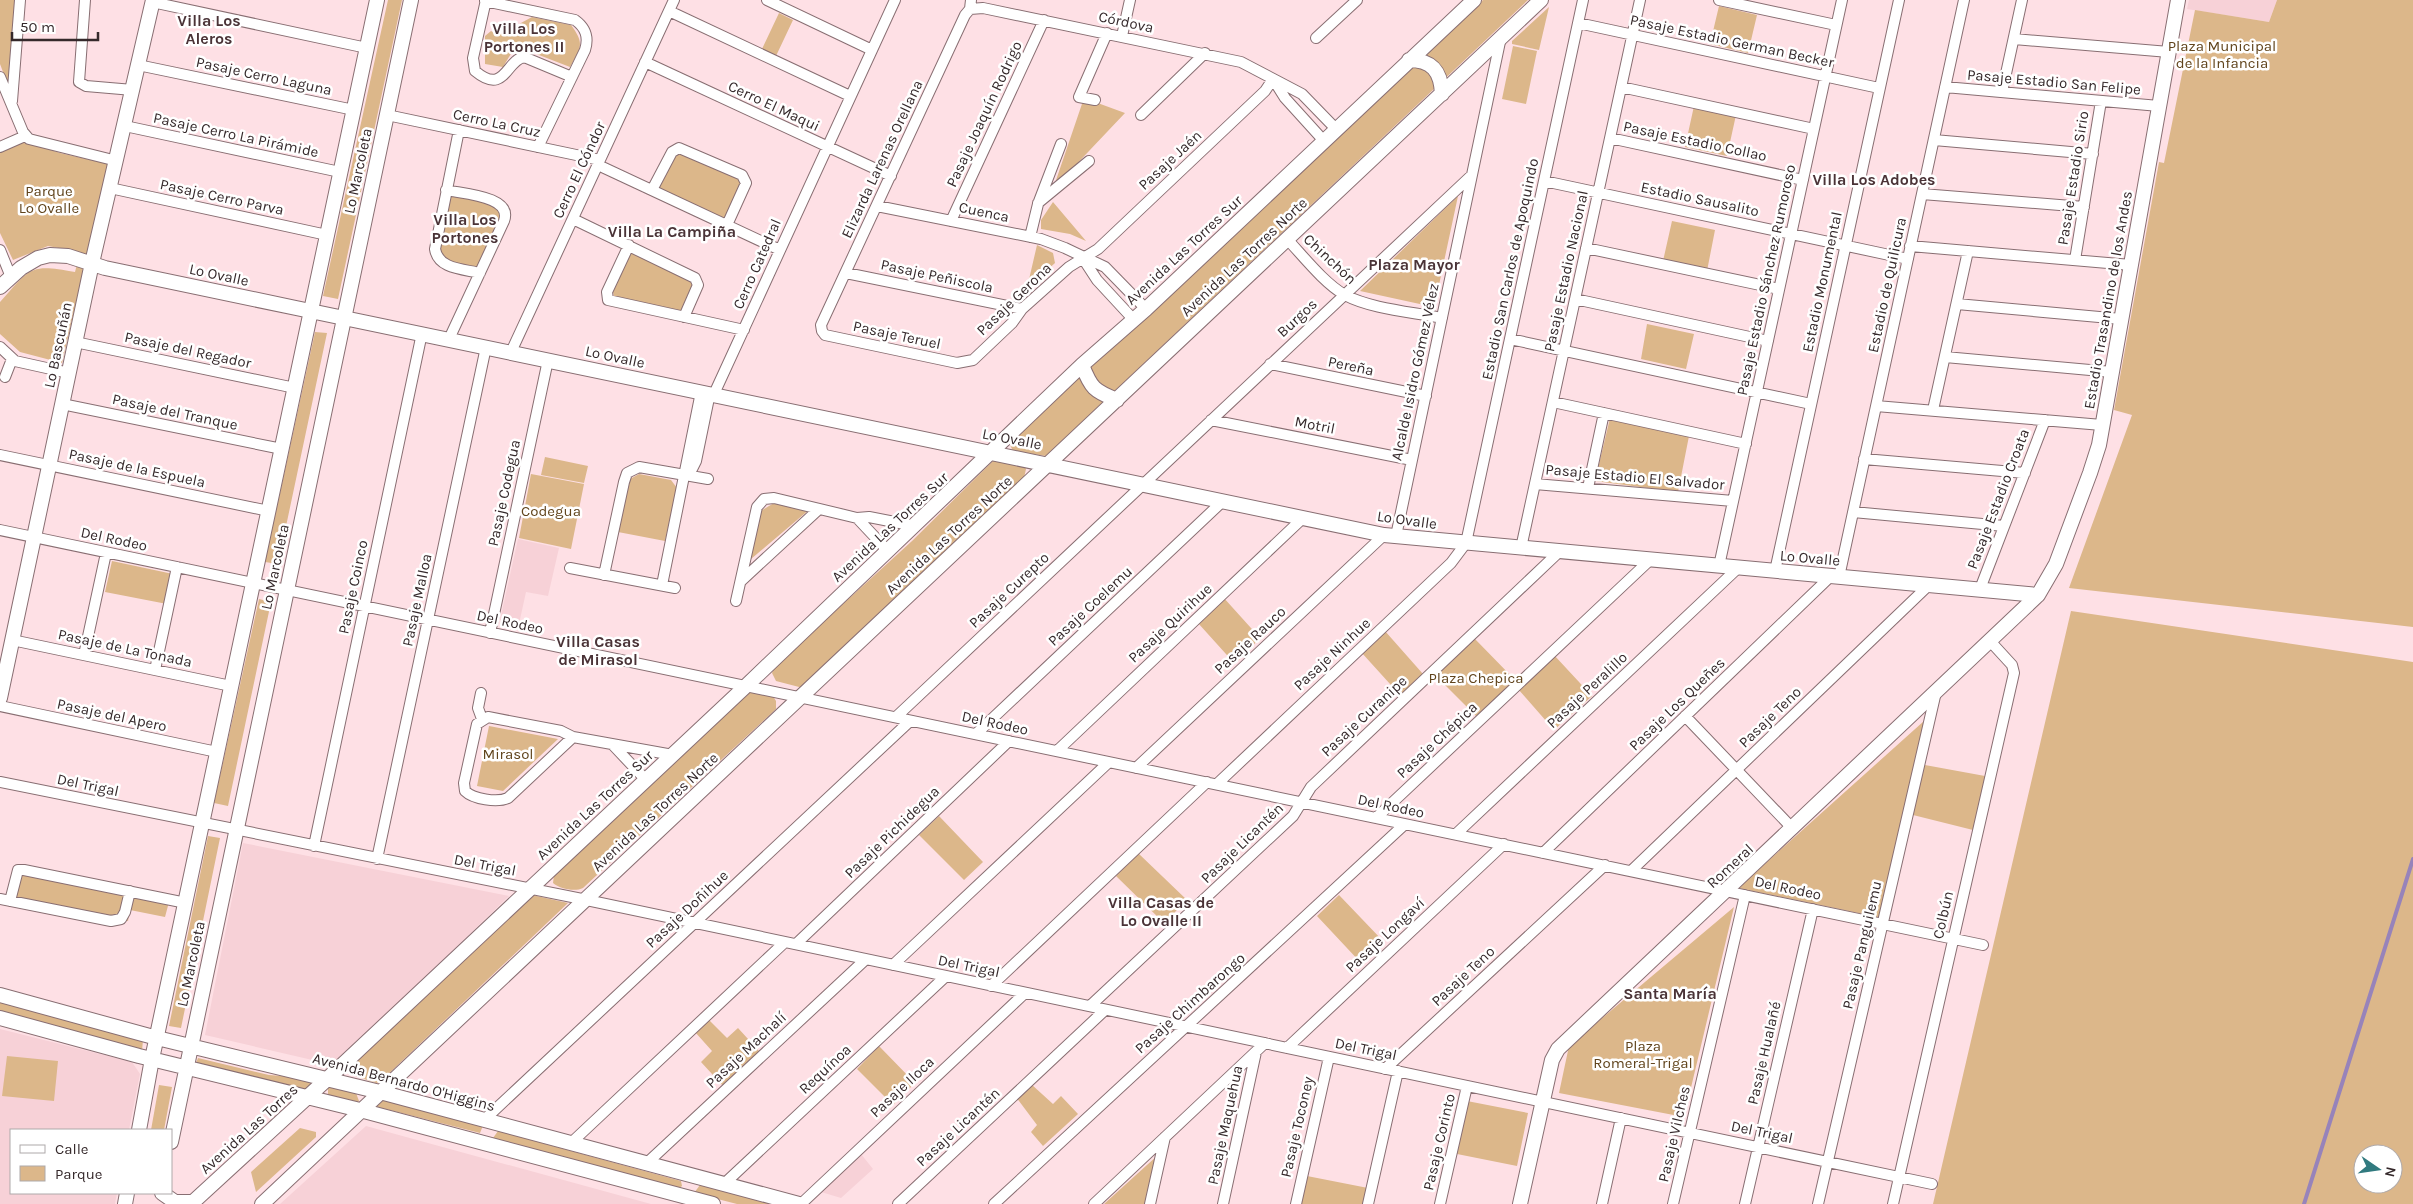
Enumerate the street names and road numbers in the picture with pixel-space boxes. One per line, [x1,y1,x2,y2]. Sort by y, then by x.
street label: Córdova [1097,7,1155,37]
street label: Pasaje Estadio German Becker [1628,11,1836,72]
street label: Pasaje Joaquín Rodrigo [942,38,1026,190]
street label: Pasaje Cerro Laguna [194,53,334,99]
street label: Pasaje Estadio San Felipe [1966,65,2142,99]
street label: Cerro El Maqui [725,77,823,135]
street label: Elizarda Larenas Orellana [837,77,927,241]
street label: Cerro La Cruz [452,105,542,141]
street label: Pasaje Cerro La Pirámide [152,109,320,161]
street label: Pasaje Estadio Sirio [2054,110,2092,246]
street label: Pasaje Estadio Collao [1622,117,1768,165]
street label: Cerro El Cóndor [549,118,610,221]
street label: Pasaje Jaén [1135,126,1205,194]
street label: Lo Marcoleta [340,127,376,215]
street label: Estadio San Carlos de Apoquindo [1478,157,1542,381]
street label: Pasaje Estadio Sánchez Rumoroso [1733,163,1799,397]
street label: Pasaje Cerro Parva [159,175,285,219]
street label: Estadio Sausalito [1639,178,1761,220]
street label: Pasaje Estadio Nacional [1540,189,1592,353]
street label: Estadio Trasandino de los Andes [2080,190,2136,410]
street label: Avenida Las Torres Sur [1122,191,1246,309]
street label: Avenida Las Torres Norte [1177,194,1311,320]
street label: Cuenca [957,198,1011,226]
street label: Estadio Monumental [1798,210,1846,354]
street label: Cerro Catedral [729,216,785,312]
street label: Estadio de Quilicura [1864,216,1910,354]
street label: Chinchón [1300,230,1360,288]
street label: Pasaje Peñiscola [879,255,995,297]
street label: Pasaje Gerona [973,259,1055,339]
street label: Lo Ovalle [188,260,250,290]
street label: Alcalde Isidro Gómez Vélez [1387,282,1443,462]
street label: Burgos [1273,295,1321,341]
street label: Lo Bascuñán [40,300,76,390]
street label: Pasaje Teruel [852,317,942,353]
street label: Pasaje del Regador [123,328,254,372]
street label: Lo Ovalle [584,342,646,372]
street label: Pereña [1326,352,1376,380]
street label: Pasaje del Tranque [111,390,239,434]
street label: Motril [1293,412,1337,438]
street label: Lo Ovalle [981,424,1043,454]
street label: Pasaje Estadio Croata [1963,426,2033,572]
street label: Pasaje Codegua [484,438,524,548]
street label: Pasaje de la Espuela [67,445,207,491]
street label: Pasaje Estadio El Salvador [1545,460,1726,494]
street label: Avenida Las Torres Sur [828,468,952,586]
street label: Avenida Las Torres Norte [882,472,1016,598]
street label: Lo Ovalle [1376,507,1438,533]
street label: Del Rodeo [79,523,149,555]
street label: Lo Marcoleta [257,523,293,611]
street label: Pasaje Coinco [334,538,372,636]
street label: Lo Ovalle [1779,546,1841,570]
street label: Pasaje Curepto [965,548,1053,632]
street label: Pasaje Malloa [398,552,436,648]
street label: Pasaje Coelemu [1044,562,1136,650]
street label: Pasaje Quirihue [1124,580,1216,666]
street label: Pasaje Rauco [1211,602,1289,678]
street label: Del Rodeo [475,606,545,638]
street label: Pasaje Ninhue [1290,614,1374,694]
street label: Pasaje de La Tonada [56,625,194,671]
street label: Pasaje Peralillo [1543,648,1631,732]
street label: Pasaje Los Queñes [1625,654,1729,754]
street label: Pasaje Curanipe [1317,672,1411,760]
street label: Pasaje Teno [1735,683,1805,751]
street label: Pasaje del Apero [55,695,169,735]
street label: Pasaje Chépica [1393,698,1481,782]
street label: Del Rodeo [960,707,1030,739]
street label: Avenida Las Torres Sur [533,746,657,864]
street label: Avenida Las Torres Norte [588,749,722,875]
street label: Del Trigal [56,770,120,800]
street label: Pasaje Pichidegua [841,782,943,882]
street label: Del Rodeo [1356,790,1426,822]
street label: Pasaje Licantén [1197,799,1287,887]
street label: Romeral [1703,840,1757,892]
street label: Del Trigal [453,850,517,880]
street label: Pasaje Doñihue [642,866,732,952]
street label: Del Rodeo [1753,872,1823,904]
street label: Pasaje Panguilemu [1838,879,1886,1011]
street label: Colbún [1929,889,1957,941]
street label: Pasaje Longaví [1342,893,1429,976]
street label: Lo Marcoleta [173,920,209,1008]
street label: Pasaje Teno [1428,942,1498,1010]
street label: Pasaje Chimbarongo [1131,949,1249,1057]
street label: Del Trigal [937,951,1001,981]
street label: Pasaje Hualañé [1743,1000,1785,1106]
street label: Pasaje Machalí [702,1008,790,1092]
street label: Del Trigal [1334,1034,1398,1064]
street label: Requínoa [795,1040,855,1098]
street label: Avenida Bernardo O'Higgins [311,1049,497,1115]
street label: Pasaje Iloca [866,1053,938,1121]
street label: Pasaje Maquehua [1204,1064,1246,1186]
street label: Pasaje Toconey [1277,1075,1317,1179]
street label: Avenida Las Torres [196,1080,302,1178]
street label: Pasaje Licantén [913,1084,1003,1170]
street label: Pasaje Vilches [1654,1084,1694,1184]
street label: Pasaje Corinto [1419,1092,1459,1192]
street label: Del Trigal [1730,1117,1794,1147]

